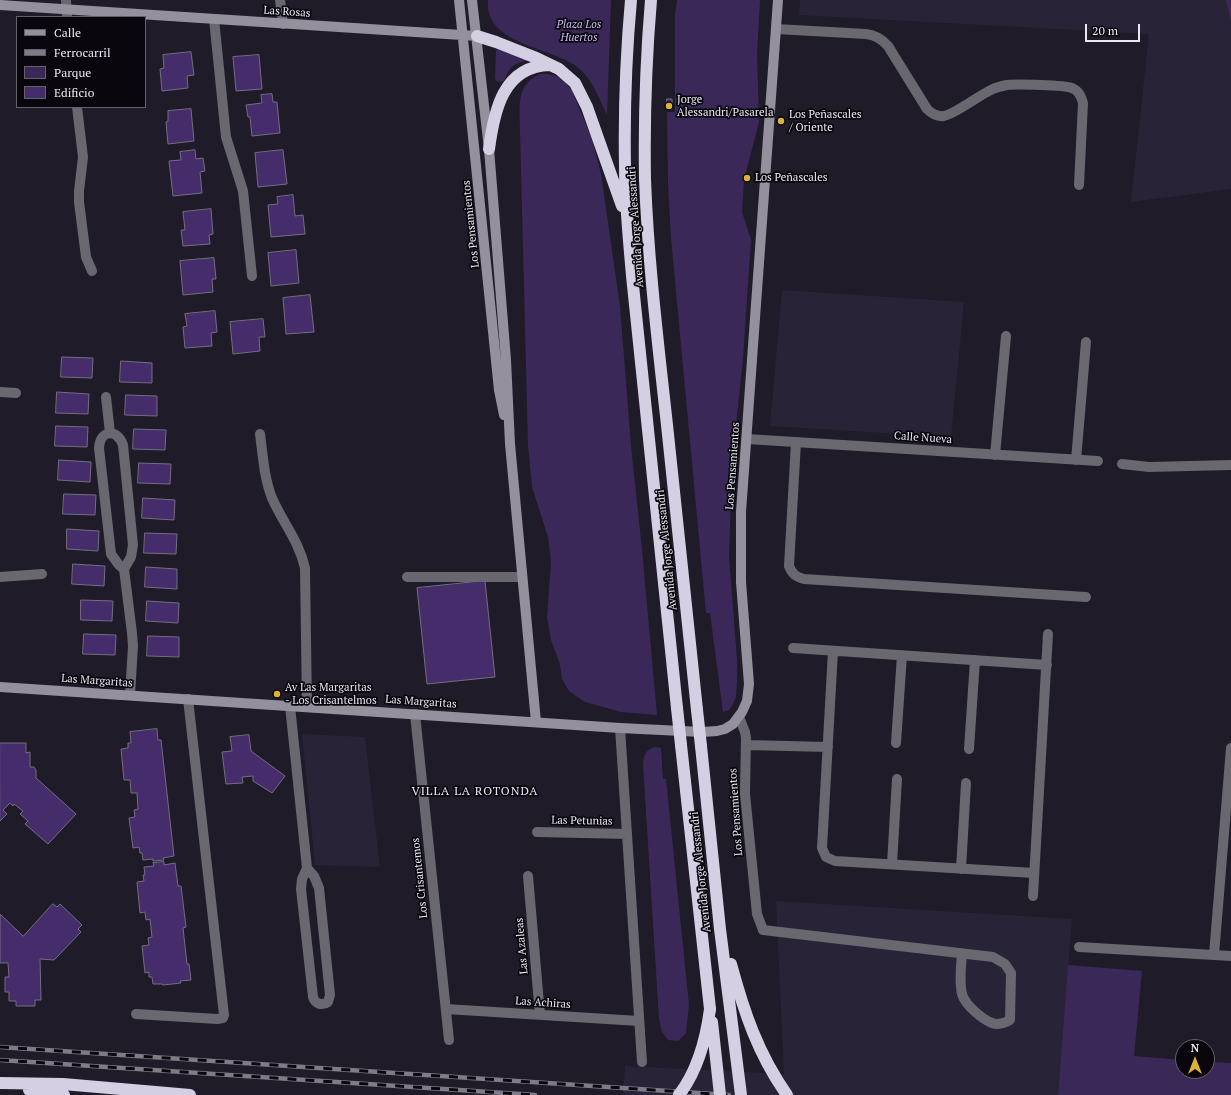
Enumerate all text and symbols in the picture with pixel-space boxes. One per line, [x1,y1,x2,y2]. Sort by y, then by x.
street label: Las Rosas [263,4,311,20]
legend [16,16,146,108]
scale bar [1087,16,1142,42]
park label: Plaza Los Huertos [557,18,601,44]
text: 20 m [1092,23,1118,38]
text: Calle [54,25,81,40]
text: Ferrocarril [54,45,111,60]
text: Parque [54,65,91,80]
text: Edificio [54,85,94,100]
place label: Jorge Alessandri/Pasarela [677,93,773,119]
marker: Jorge Alessandri/Pasarela [664,101,674,111]
place label: Los Peñascales / Oriente [789,108,861,134]
marker: Los Peñascales / Oriente [776,116,786,126]
street label: Avenida Jorge Alessandri [625,166,647,288]
place label: Los Peñascales [755,171,827,185]
marker: Los Peñascales [742,173,752,183]
street label: Los Pensamientos [460,180,482,268]
street label: Los Pensamientos [723,422,743,510]
street label: Calle Nueva [893,429,953,447]
street label: Avenida Jorge Alessandri [654,489,680,611]
street label: Las Margaritas [61,672,133,690]
place label: Av Las Margaritas - Los Crisantelmos [285,681,377,707]
marker: Av Las Margaritas - Los Crisantelmos [272,689,282,699]
street label: Las Margaritas [385,693,457,711]
street label: Los Pensamientos [726,768,746,856]
district label: VILLA LA ROTONDA [411,785,539,799]
street label: Avenida Jorge Alessandri [688,811,714,933]
street label: Las Petunias [551,814,613,828]
street label: Los Crisantemos [409,837,431,919]
street label: Las Azaleas [513,917,531,975]
street label: Las Achiras [515,994,571,1012]
north arrow [1175,1039,1215,1079]
text: N [1191,1041,1199,1055]

